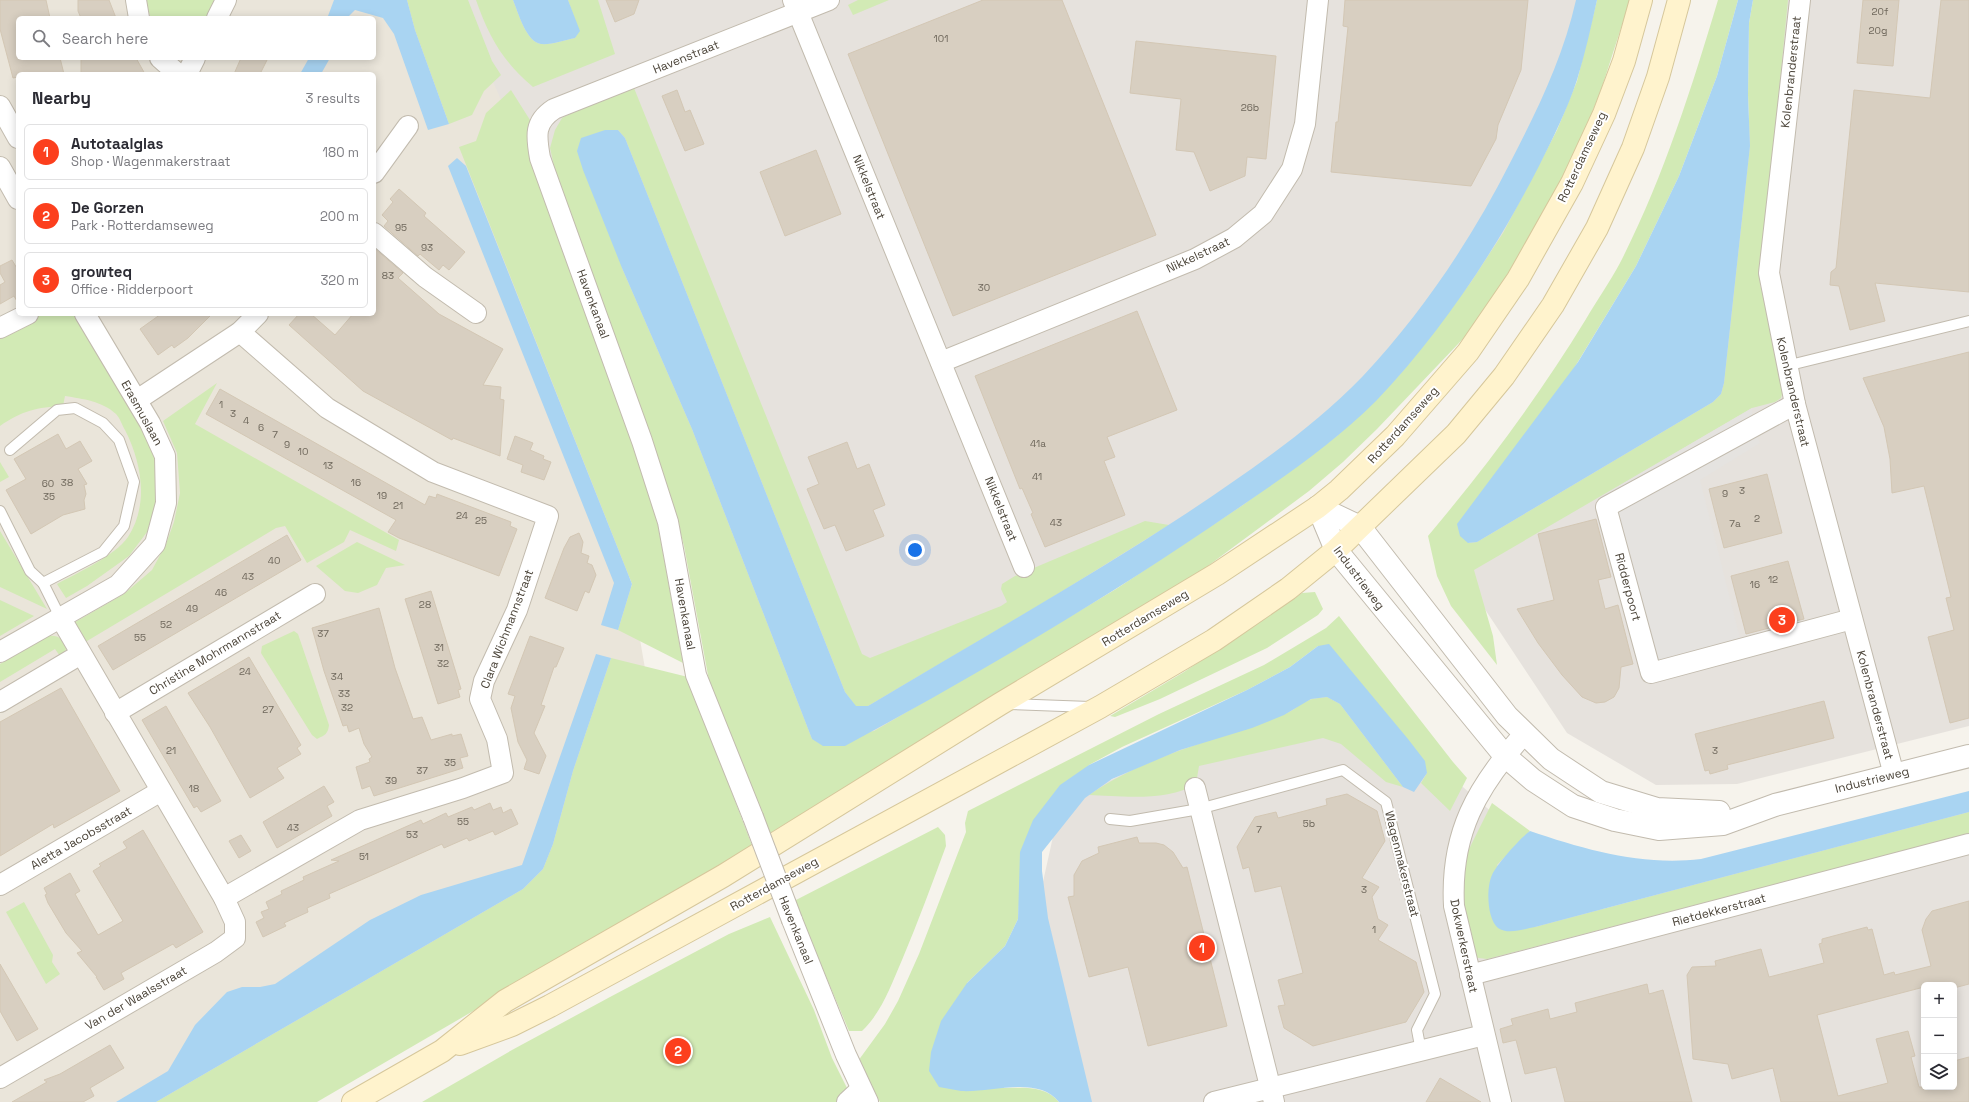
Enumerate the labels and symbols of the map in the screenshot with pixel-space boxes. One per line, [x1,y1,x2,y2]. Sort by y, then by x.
house number: 20f [1872,5,1889,18]
street label: Kolenbranderstraat [1777,15,1805,129]
house number: 20g [1869,24,1887,37]
house number: 101 [934,32,948,45]
street label: Havenstraat [651,36,721,78]
house number: 26b [1241,101,1259,114]
street label: Rotterdamseweg [1554,109,1610,205]
street label: Nikkelstraat [849,152,889,222]
house number: 95 [395,221,407,234]
street label: Nikkelstraat [1164,233,1232,277]
house number: 93 [421,241,433,254]
street label: Havenkanaal [573,267,613,341]
house number: 83 [382,269,394,282]
house number: 30 [978,281,990,294]
street label: Kolenbranderstraat [1773,335,1813,449]
street label: Erasmuslaan [117,378,167,448]
street label: Rotterdamseweg [1364,383,1442,467]
house number: 1 [219,398,223,411]
house number: 3 [230,407,236,420]
house number: 4 [243,414,249,427]
house number: 6 [258,421,264,434]
house number: 7 [272,428,278,441]
house number: 41a [1030,437,1046,450]
house number: 9 [284,438,290,451]
house number: 10 [298,445,308,458]
house number: 13 [323,459,333,472]
house number: 41 [1032,470,1042,483]
street label: Nikkelstraat [981,474,1021,544]
house number: 38 [61,476,73,489]
house number: 16 [351,476,361,489]
house number: 60 [42,477,54,490]
house number: 3 [1739,484,1745,497]
house number: 9 [1722,487,1728,500]
house number: 19 [377,489,387,502]
house number: 35 [43,490,55,503]
house number: 21 [393,499,403,512]
house number: 24 [456,509,468,522]
house number: 2 [1754,512,1760,525]
house number: 25 [475,514,487,527]
house number: 43 [1050,516,1062,529]
house number: 7a [1729,517,1741,530]
your location [905,540,925,560]
street label: Industrieweg [1330,543,1388,613]
street label: Ridderpoort [1611,551,1645,623]
house number: 40 [268,554,280,567]
street label: Clara Wichmannstraat [477,567,537,691]
house number: 43 [242,570,254,583]
house number: 12 [1768,573,1778,586]
street label: Havenkanaal [671,577,699,651]
house number: 16 [1750,578,1760,591]
house number: 46 [215,586,227,599]
street label: Rotterdamseweg [1099,586,1191,650]
house number: 28 [419,598,431,611]
house number: 49 [186,602,198,615]
pin: 3 [1769,605,1795,635]
street label: Christine Mohrmannstraat [146,607,284,699]
house number: 52 [160,618,172,631]
house number: 37 [317,627,329,640]
house number: 55 [134,631,146,644]
house number: 31 [434,641,444,654]
street label: Kolenbranderstraat [1853,649,1897,761]
house number: 32 [437,657,449,670]
house number: 24 [239,665,251,678]
house number: 34 [331,670,343,683]
house number: 33 [338,687,350,700]
house number: 32 [341,701,353,714]
house number: 27 [262,703,274,716]
house number: 21 [166,744,176,757]
house number: 3 [1712,744,1718,757]
house number: 35 [444,756,456,769]
street label: Industrieweg [1833,763,1911,797]
house number: 37 [416,764,428,777]
house number: 39 [385,774,397,787]
house number: 18 [189,782,199,795]
street label: Aletta Jacobsstraat [28,803,134,873]
street label: Wagenmakerstraat [1381,809,1423,919]
house number: 55 [457,815,469,828]
house number: 5b [1303,817,1315,830]
house number: 43 [287,821,299,834]
house number: 7 [1256,823,1262,836]
house number: 53 [406,828,418,841]
house number: 51 [359,850,369,863]
street label: Rotterdamseweg [727,853,821,915]
house number: 3 [1361,883,1367,896]
street label: Rietdekkerstraat [1670,890,1768,930]
street label: Havenkanaal [775,893,817,967]
street label: Dokwerkerstraat [1446,898,1482,994]
house number: 1 [1372,923,1376,936]
pin: 1 [1189,933,1215,963]
street label: Van der Waalsstraat [82,962,190,1034]
pin: 2 [665,1036,691,1066]

